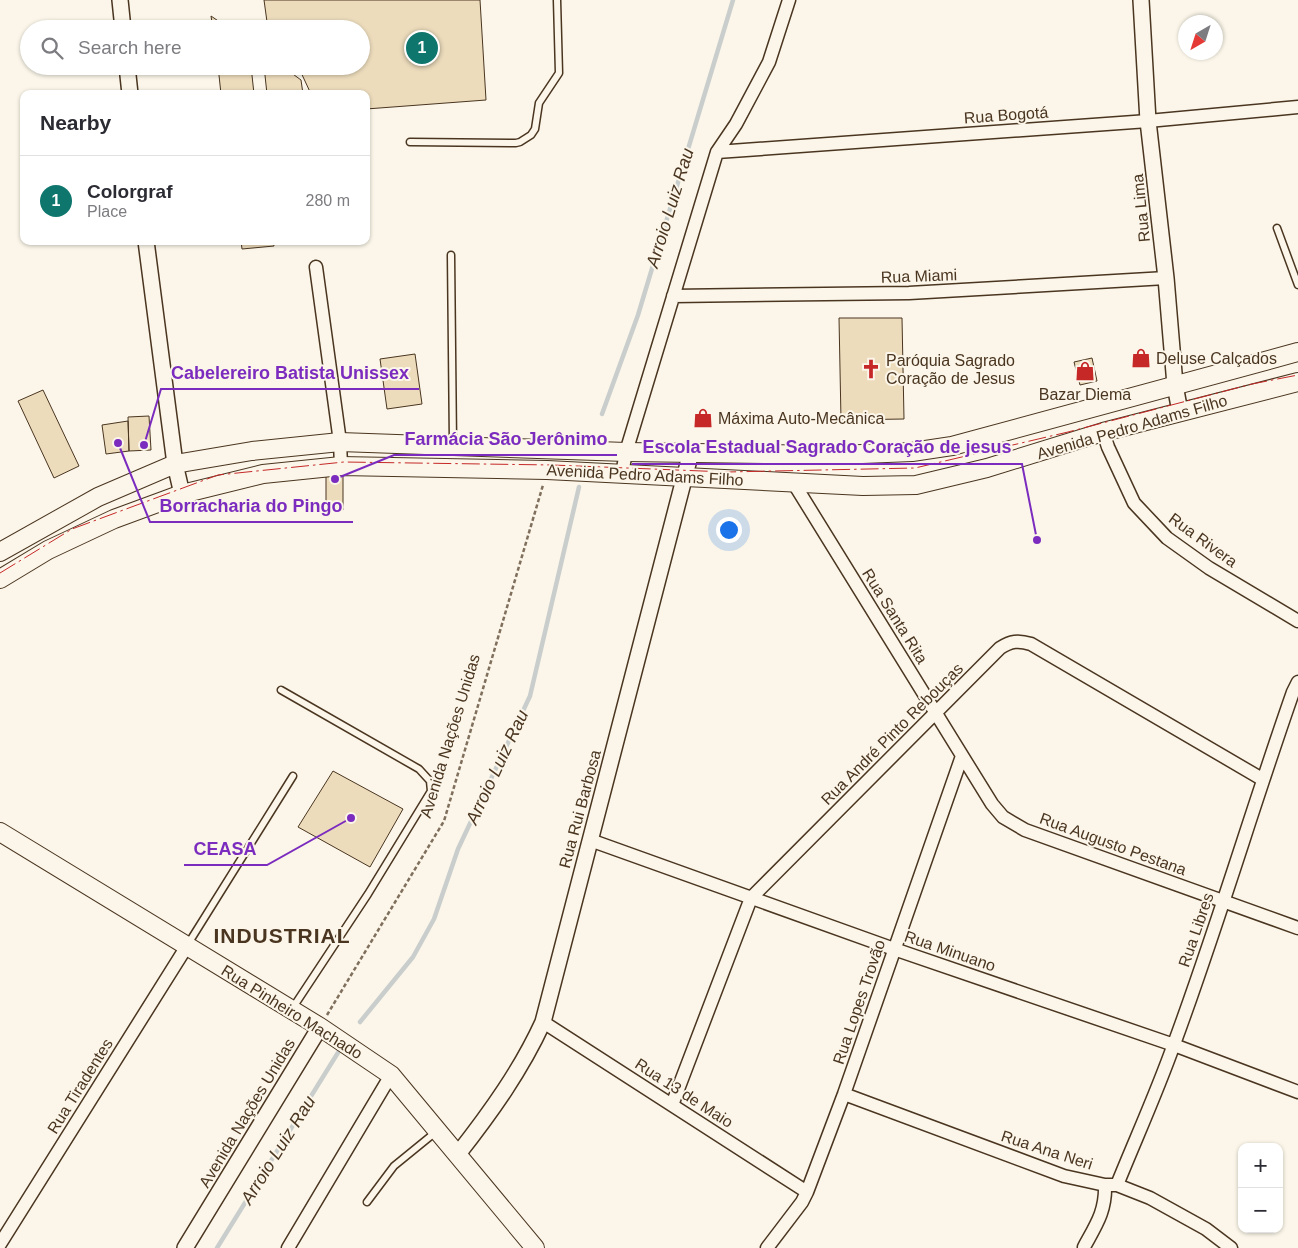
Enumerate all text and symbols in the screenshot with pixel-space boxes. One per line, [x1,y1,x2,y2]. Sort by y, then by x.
north arrow [1178,15,1223,60]
search box [20,20,370,75]
pin: 1 [406,29,438,67]
icon: search [38,34,66,62]
text: Search here [78,37,182,58]
street label: Rua Bogotá [963,104,1049,126]
text: Nearby [40,111,111,134]
water label: Arroio Luiz Rau [642,146,698,271]
street label: Rua Lima [1129,173,1153,243]
text: Colorgraf [87,181,173,202]
text: 1 [52,192,60,209]
text: 280 m [306,192,350,209]
text: Place [87,203,127,220]
street label: Rua Miami [880,266,958,286]
shop icon: Deluse Calçados [1130,347,1152,369]
place label: Deluse Calçados [1156,350,1277,367]
place label: Paróquia Sagrado Coração de Jesus [886,352,1015,387]
callout: Cabelereiro Batista Unissex [161,356,419,389]
church icon: Paróquia Sagrado Coração de Jesus [860,358,882,380]
shop icon: Bazar Diema [1074,360,1096,382]
text: Cabelereiro Batista Unissex [171,363,409,383]
place label: Bazar Diema [1039,386,1131,403]
street label: Avenida Pedro Adams Filho [1035,392,1229,462]
shop icon: Máxima Auto-Mecânica [692,407,714,429]
place label: Máxima Auto-Mecânica [718,410,884,427]
callout: Farmácia São Jerônimo [394,422,617,455]
text: Farmácia São Jerônimo [404,429,608,449]
callout: Escola Estadual Sagrado Coração de jesus [632,431,1022,464]
text: Escola Estadual Sagrado Coração de jesus [642,437,1012,457]
street label: Avenida Pedro Adams Filho [546,461,744,489]
callout: Borracharia do Pingo [150,489,353,522]
text: Borracharia do Pingo [159,496,343,516]
street label: Rua Rivera [1166,510,1240,570]
your location [716,517,742,543]
street label: Rua Santa Rita [859,565,931,667]
street label: Avenida Nações Unidas [417,652,483,820]
street label: Rua André Pinto Rebouças [818,660,966,808]
water label: Arroio Luiz Rau [461,707,532,828]
street label: Rua Rui Barbosa [556,748,604,870]
street label: Rua Augusto Pestana [1037,810,1189,878]
callout: CEASA [184,832,267,865]
text: CEASA [193,839,257,859]
street label: Rua Libres [1175,891,1217,969]
district label: INDUSTRIAL [213,924,351,947]
street label: Rua Minuano [902,927,998,975]
street label: Rua Lopes Trovão [830,937,888,1067]
street label: Rua Pinheiro Machado [218,962,366,1062]
street label: Rua Tiradentes [44,1035,116,1137]
street label: Avenida Nações Unidas [196,1036,298,1190]
street label: Rua 13 de Maio [632,1055,736,1131]
water label: Arroio Luiz Rau [236,1092,319,1209]
street label: Rua Ana Neri [999,1127,1095,1173]
map controls [1238,1143,1283,1233]
button: + [1238,1143,1283,1188]
button: − [1238,1188,1283,1233]

